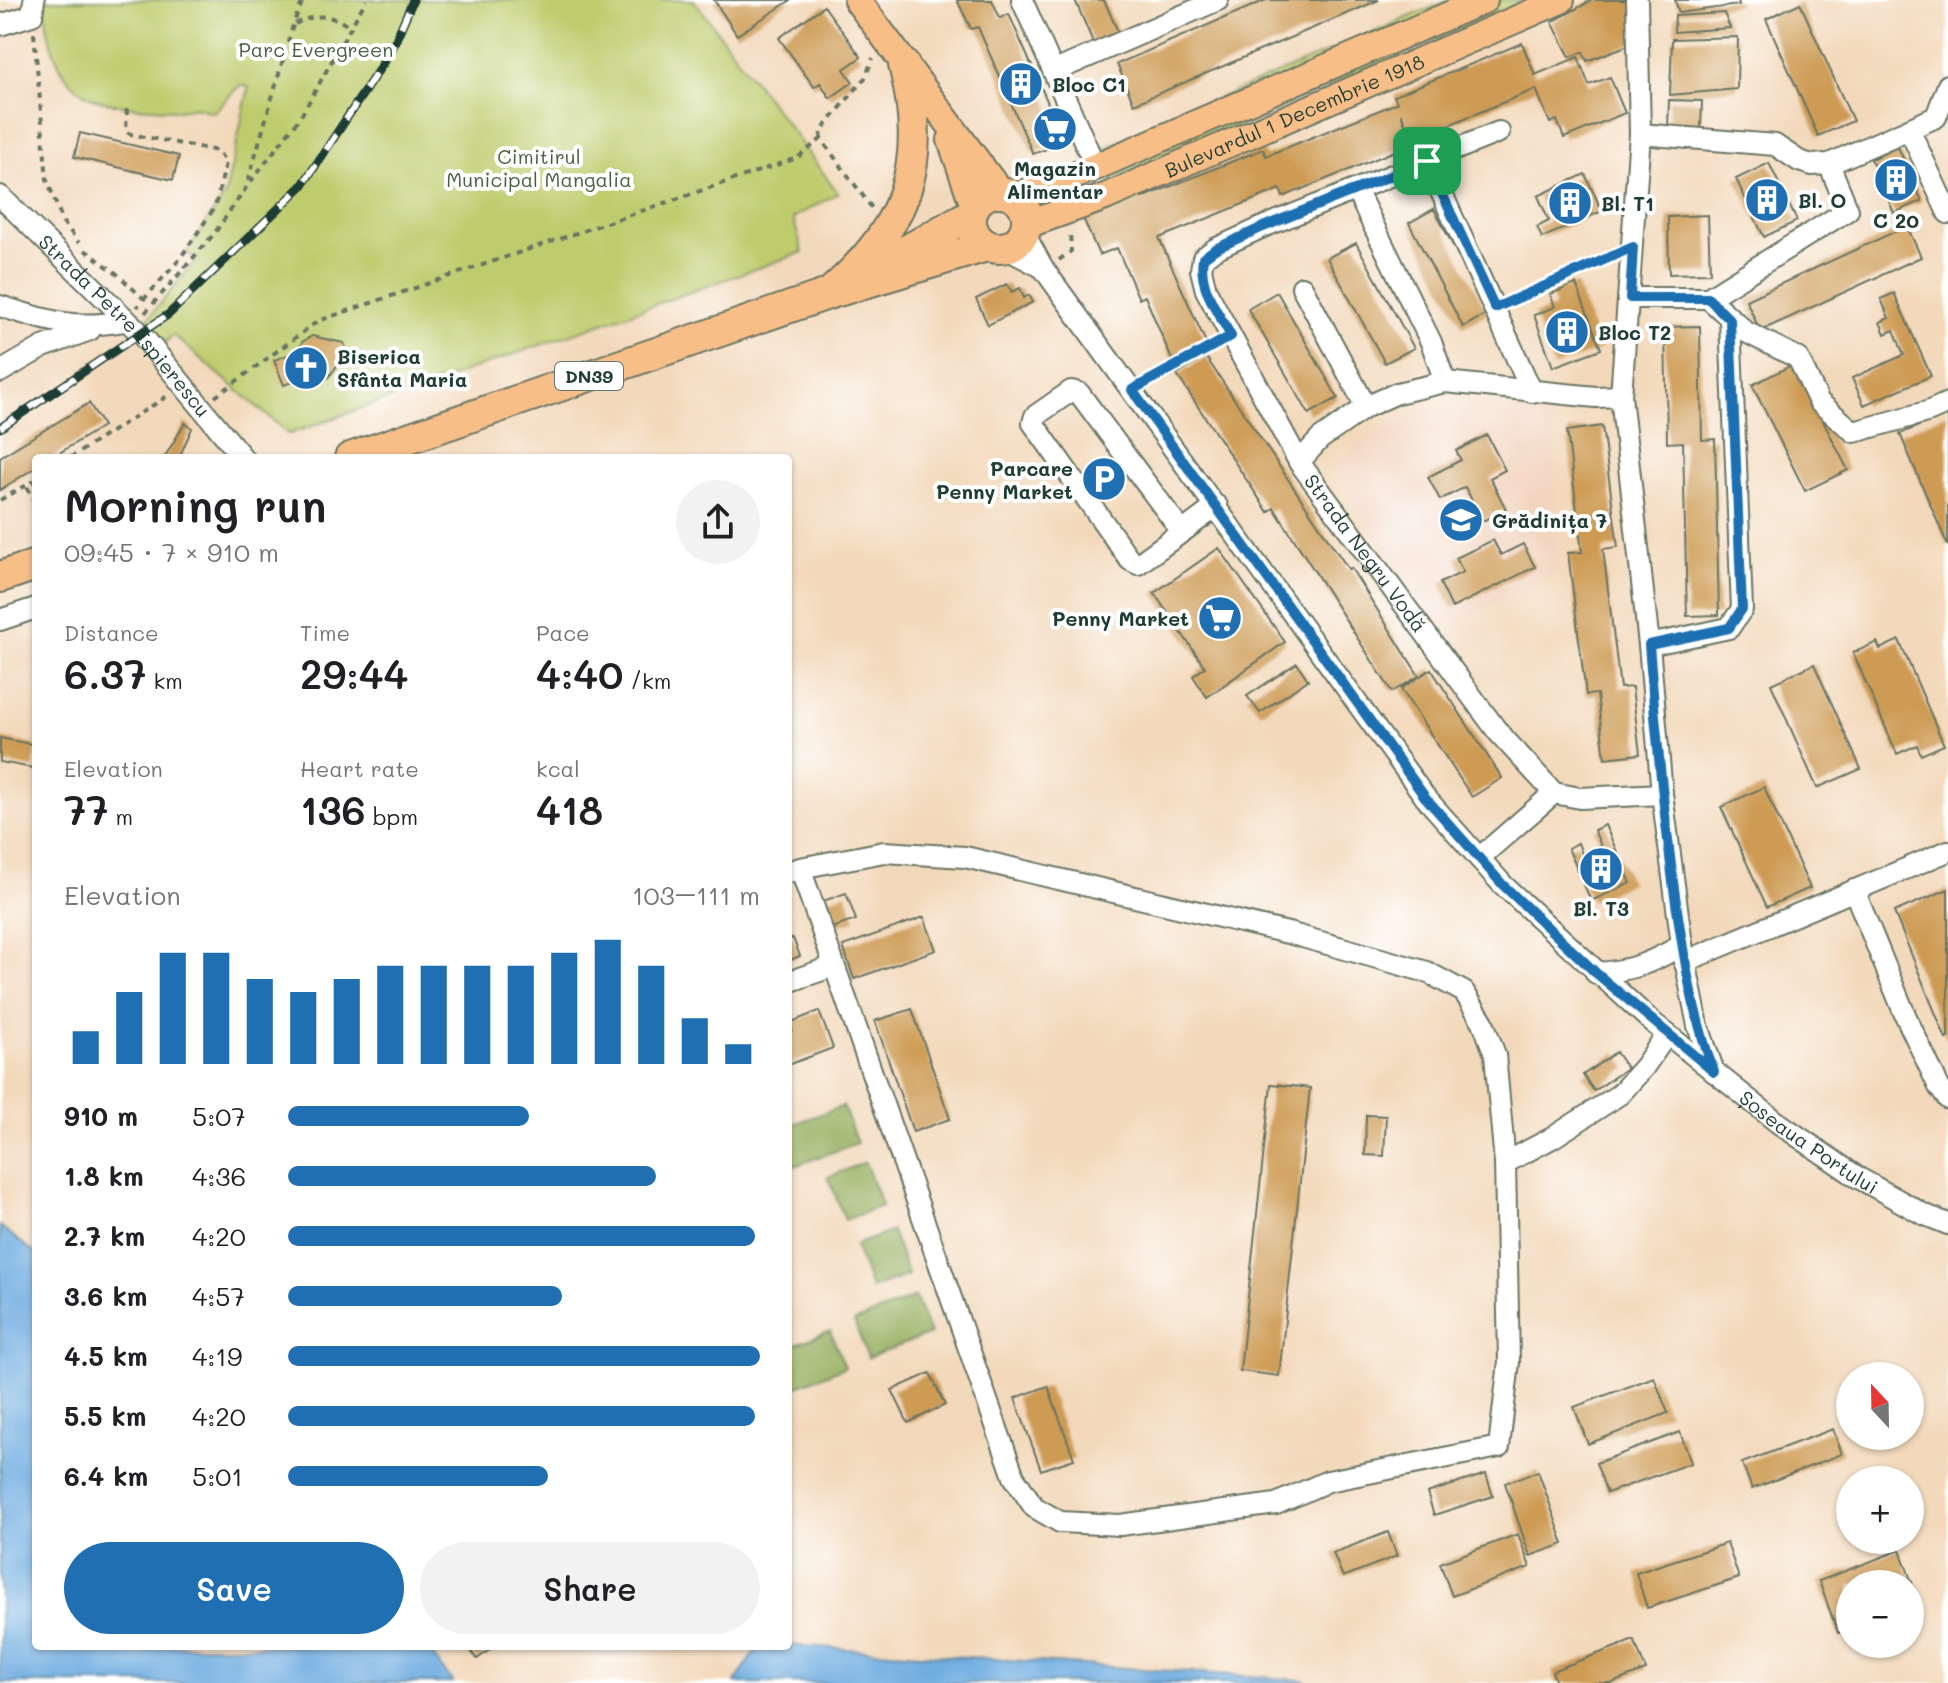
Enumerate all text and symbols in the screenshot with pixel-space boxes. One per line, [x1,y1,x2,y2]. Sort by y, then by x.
park label: Parc Evergreen [239,36,393,62]
street label: Bulevardul 1 Decembrie 1918 [1161,48,1428,183]
building icon: Bloc C1 [997,60,1045,108]
place label: Bloc C1 [1052,71,1126,97]
supermarket icon: Magazin Alimentar [1031,105,1079,153]
pin [1393,127,1461,195]
icon: arrive [1405,139,1449,183]
park label: Cimitirul Municipal Mangalia [446,143,632,192]
place label: Magazin Alimentar [1007,155,1103,204]
building icon: C 20 [1872,156,1920,204]
building icon: Bl. O [1743,176,1791,224]
building icon: Bl. T1 [1546,179,1594,227]
place label: Bl. O [1798,187,1846,213]
place label: Bl. T1 [1601,190,1654,216]
place label: C 20 [1873,207,1919,233]
street label: Strada Petre Ispierescu [34,228,217,422]
building icon: Bloc T2 [1543,308,1591,356]
place label: Bloc T2 [1598,319,1671,345]
place label: Biserica Sfânta Maria [337,343,467,392]
church icon: Biserica Sfânta Maria [282,344,330,392]
road number: DN39 [555,362,623,390]
place label: Parcare Penny Market [936,455,1073,504]
parking icon: Parcare Penny Market [1080,455,1128,503]
street label: Strada Negru Vodă [1299,469,1433,637]
text: Morning run [64,476,327,533]
button: share [676,480,760,564]
school or university icon: Grădinița 7 [1437,496,1485,544]
place label: Grădinița 7 [1492,507,1607,534]
text: 09:45 · 7 × 910 m [64,535,279,569]
supermarket icon: Penny Market [1196,594,1244,642]
place label: Penny Market [1052,605,1189,631]
text: Distance [64,618,159,647]
text: Time [300,618,350,647]
text: Pace [536,618,590,647]
text: 6.37 [64,647,146,699]
text: 29:44 [300,647,408,699]
text: 4:40 [536,647,623,699]
text: km [146,666,183,695]
text: /km [623,666,671,695]
text: Elevation [64,754,163,783]
text: Heart rate [300,754,419,783]
text: kcal [536,754,580,783]
text: 77 [64,783,109,835]
text: 136 [300,783,366,835]
text: 418 [536,783,603,835]
text: m [109,802,133,831]
text: bpm [366,802,418,831]
building icon: Bl. T3 [1577,845,1625,893]
text: Elevation [64,878,181,912]
text: 103–111 m [632,878,760,912]
place label: Bl. T3 [1573,895,1629,921]
street label: Șoseaua Portului [1734,1084,1883,1199]
text: 910 m [64,1099,138,1133]
text: 5:07 [192,1099,246,1133]
text: 1.8 km [64,1159,144,1193]
text: 4:36 [192,1159,246,1193]
text: 2.7 km [64,1219,145,1253]
text: 4:20 [192,1219,246,1253]
text: 3.6 km [64,1279,147,1313]
text: 4:57 [192,1279,245,1313]
text: 4.5 km [64,1339,148,1373]
text: 4:19 [192,1339,242,1373]
north arrow [1836,1362,1924,1450]
map controls [1836,1362,1924,1658]
text: 5.5 km [64,1399,146,1433]
text: 4:20 [192,1399,246,1433]
text: 6.4 km [64,1459,148,1493]
text: 5:01 [192,1459,243,1493]
button: + [1836,1466,1924,1554]
button: Save [64,1542,404,1634]
button: Share [420,1542,760,1634]
button: − [1836,1570,1924,1658]

